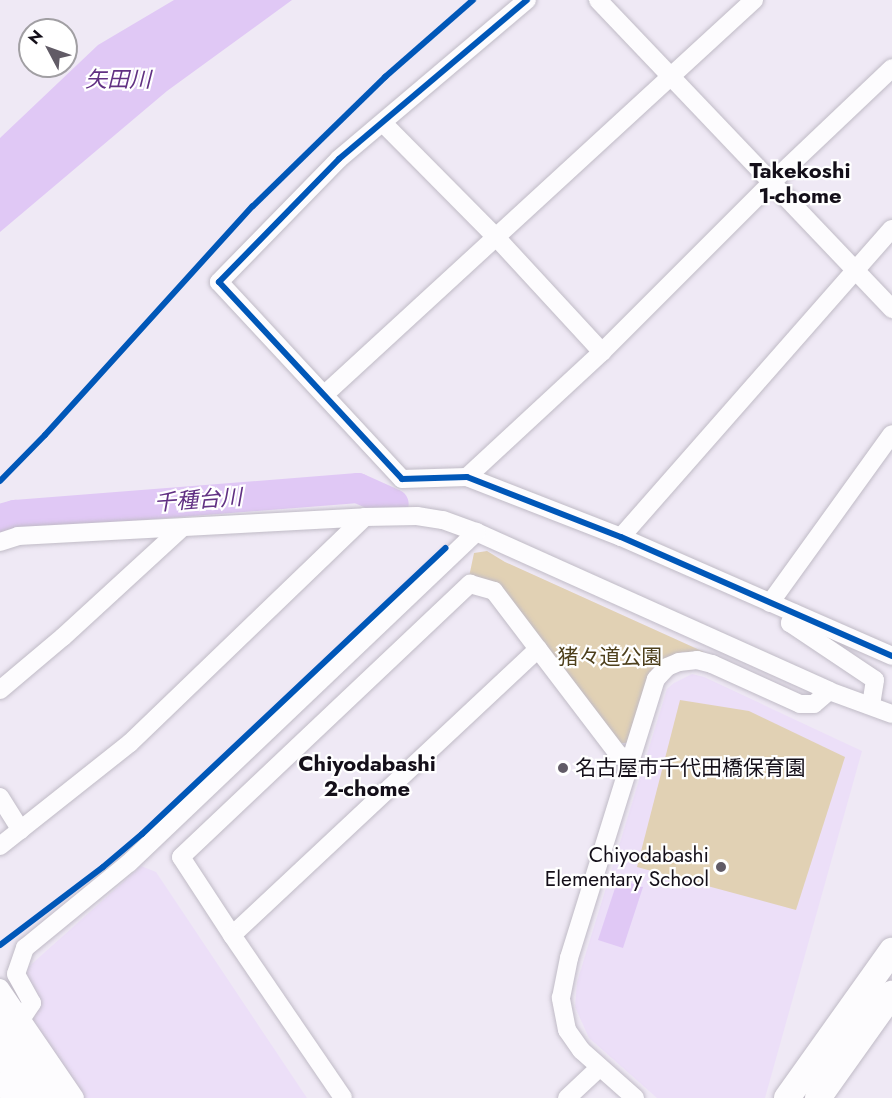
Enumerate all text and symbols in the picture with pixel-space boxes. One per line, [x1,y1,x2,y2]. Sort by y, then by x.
north arrow [18,18,78,78]
text: N [23,25,48,50]
water label: 矢田川 [85,67,151,93]
district label: Takekoshi 1-chome [750,157,850,208]
water label: 千種台川 [153,484,243,516]
park label: 猪々道公園 [558,644,662,670]
district label: Chiyodabashi 2-chome [298,750,436,802]
place label: 名古屋市千代田橋保育園 [575,755,806,781]
marker: 名古屋市千代田橋保育園 [556,761,570,775]
place label: Chiyodabashi Elementary School [545,842,709,892]
marker: Chiyodabashi Elementary School [714,860,728,874]

